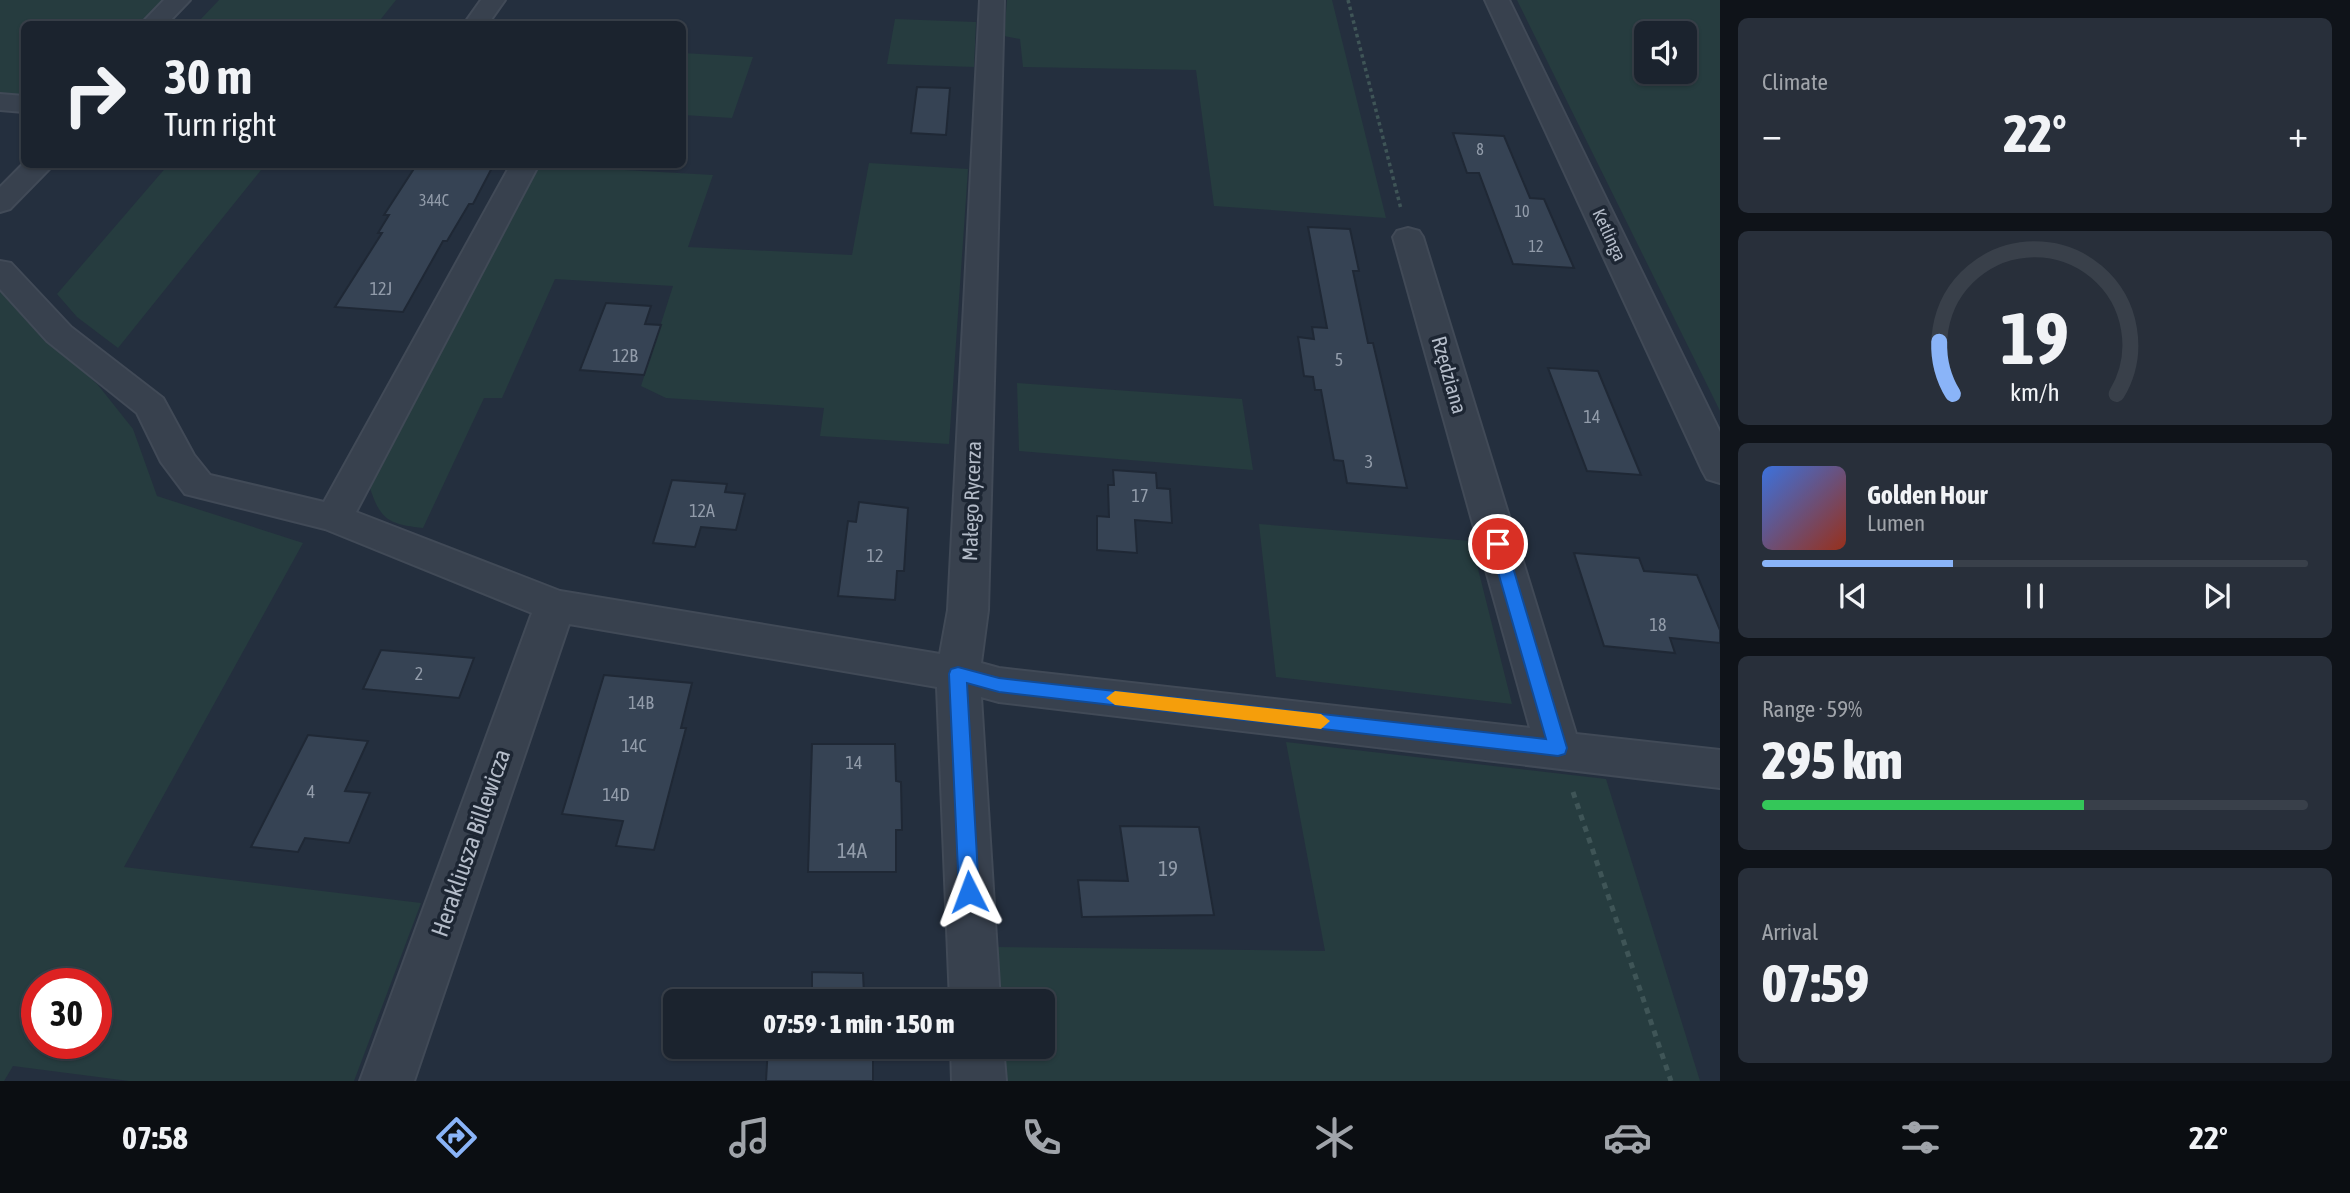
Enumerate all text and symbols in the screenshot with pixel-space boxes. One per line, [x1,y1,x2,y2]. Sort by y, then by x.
map controls [1634,21,1697,84]
button: sound [1634,21,1697,84]
text: 30 m [164,48,252,104]
icon: right [49,49,140,140]
text: Climate [1762,69,1828,95]
text: 22° [2003,103,2067,163]
text: Turn right [164,106,277,143]
text: − [1762,112,1782,155]
text: + [2288,112,2308,155]
house number: 8 [1476,140,1484,158]
house number: 344C [419,191,449,209]
house number: 10 [1514,202,1530,220]
street label: Ketlinga [1588,205,1631,264]
house number: 12 [1528,237,1544,255]
house number: 12J [370,278,392,299]
text: 19 [2001,296,2069,379]
street label: Rzędziana [1427,333,1472,416]
house number: 12B [612,345,638,366]
house number: 5 [1335,349,1343,370]
text: km/h [2010,378,2060,406]
house number: 14 [1584,406,1600,427]
street label: Małego Rycerza [957,441,985,561]
house number: 3 [1365,451,1373,472]
text: Golden Hour [1867,480,1987,510]
house number: 17 [1132,485,1148,506]
house number: 12A [689,500,715,521]
text: Lumen [1867,510,1925,536]
pin [1468,514,1528,574]
icon: arrive [1479,525,1517,563]
house number: 12 [867,545,883,566]
icon: previous [1834,577,1872,615]
icon: pause [2016,577,2054,615]
icon: next [2198,577,2236,615]
house number: 18 [1650,614,1666,635]
house number: 2 [415,663,423,684]
house number: 14B [628,692,654,713]
text: Range · 59% [1762,696,1862,722]
text: 295 km [1762,730,1903,790]
house number: 14C [621,735,647,756]
street label: Herakliusza Billewicza [426,745,515,940]
house number: 14 [846,752,862,773]
house number: 4 [307,781,315,802]
house number: 14D [603,784,630,805]
house number: 14A [837,838,868,862]
position arrow [932,855,1006,929]
house number: 19 [1158,856,1178,880]
text: Arrival [1762,919,1818,945]
text: 07:59 [1762,953,1869,1013]
speed limit sign: 30 [21,968,112,1059]
text: 07:59 · 1 min · 150 m [764,1009,954,1039]
icon: directions [432,1113,481,1162]
icon: music [725,1113,774,1162]
icon: phone [1017,1113,1066,1162]
icon: climate [1310,1113,1359,1162]
icon: car [1603,1113,1652,1162]
icon: filters [1896,1113,1945,1162]
text: 07:58 [122,1119,188,1156]
text: 22° [2189,1119,2228,1156]

